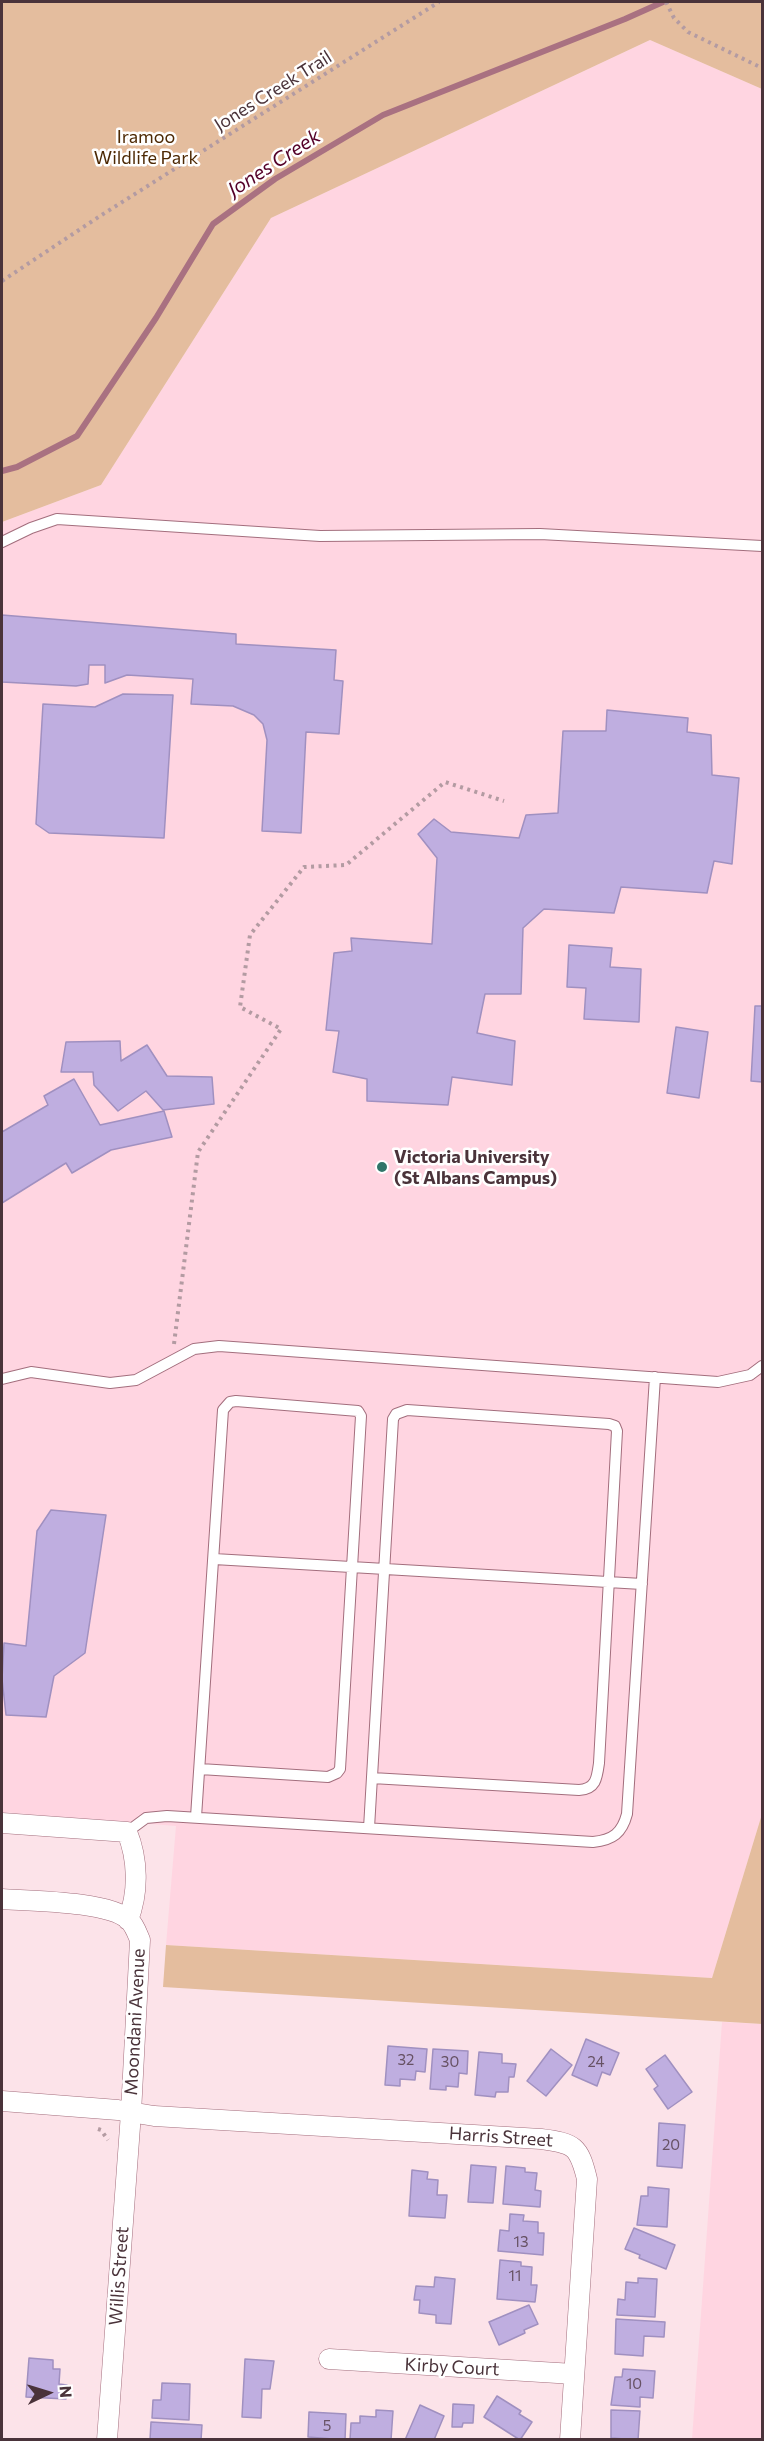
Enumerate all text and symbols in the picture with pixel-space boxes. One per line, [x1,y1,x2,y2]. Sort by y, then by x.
street label: Jones Creek Trail [210,46,336,136]
water label: Jones Creek [223,124,325,202]
park label: Iramoo Wildlife Park [94,126,198,168]
place label: Victoria University (St Albans Campus) [394,1146,557,1188]
marker: Victoria University (St Albans Campus) [375,1160,389,1174]
street label: Moondani Avenue [120,1948,150,2096]
house number: 32 [398,2051,414,2069]
house number: 30 [441,2053,459,2071]
house number: 24 [587,2053,605,2071]
street label: Harris Street [448,2123,554,2151]
house number: 20 [662,2136,680,2154]
street label: Willis Street [105,2226,133,2326]
house number: 13 [514,2233,528,2251]
house number: 11 [509,2267,521,2285]
street label: Kirby Court [404,2354,500,2380]
north arrow [18,2363,78,2423]
house number: 10 [626,2375,642,2393]
text: N [57,2385,76,2398]
house number: 5 [323,2417,331,2435]

